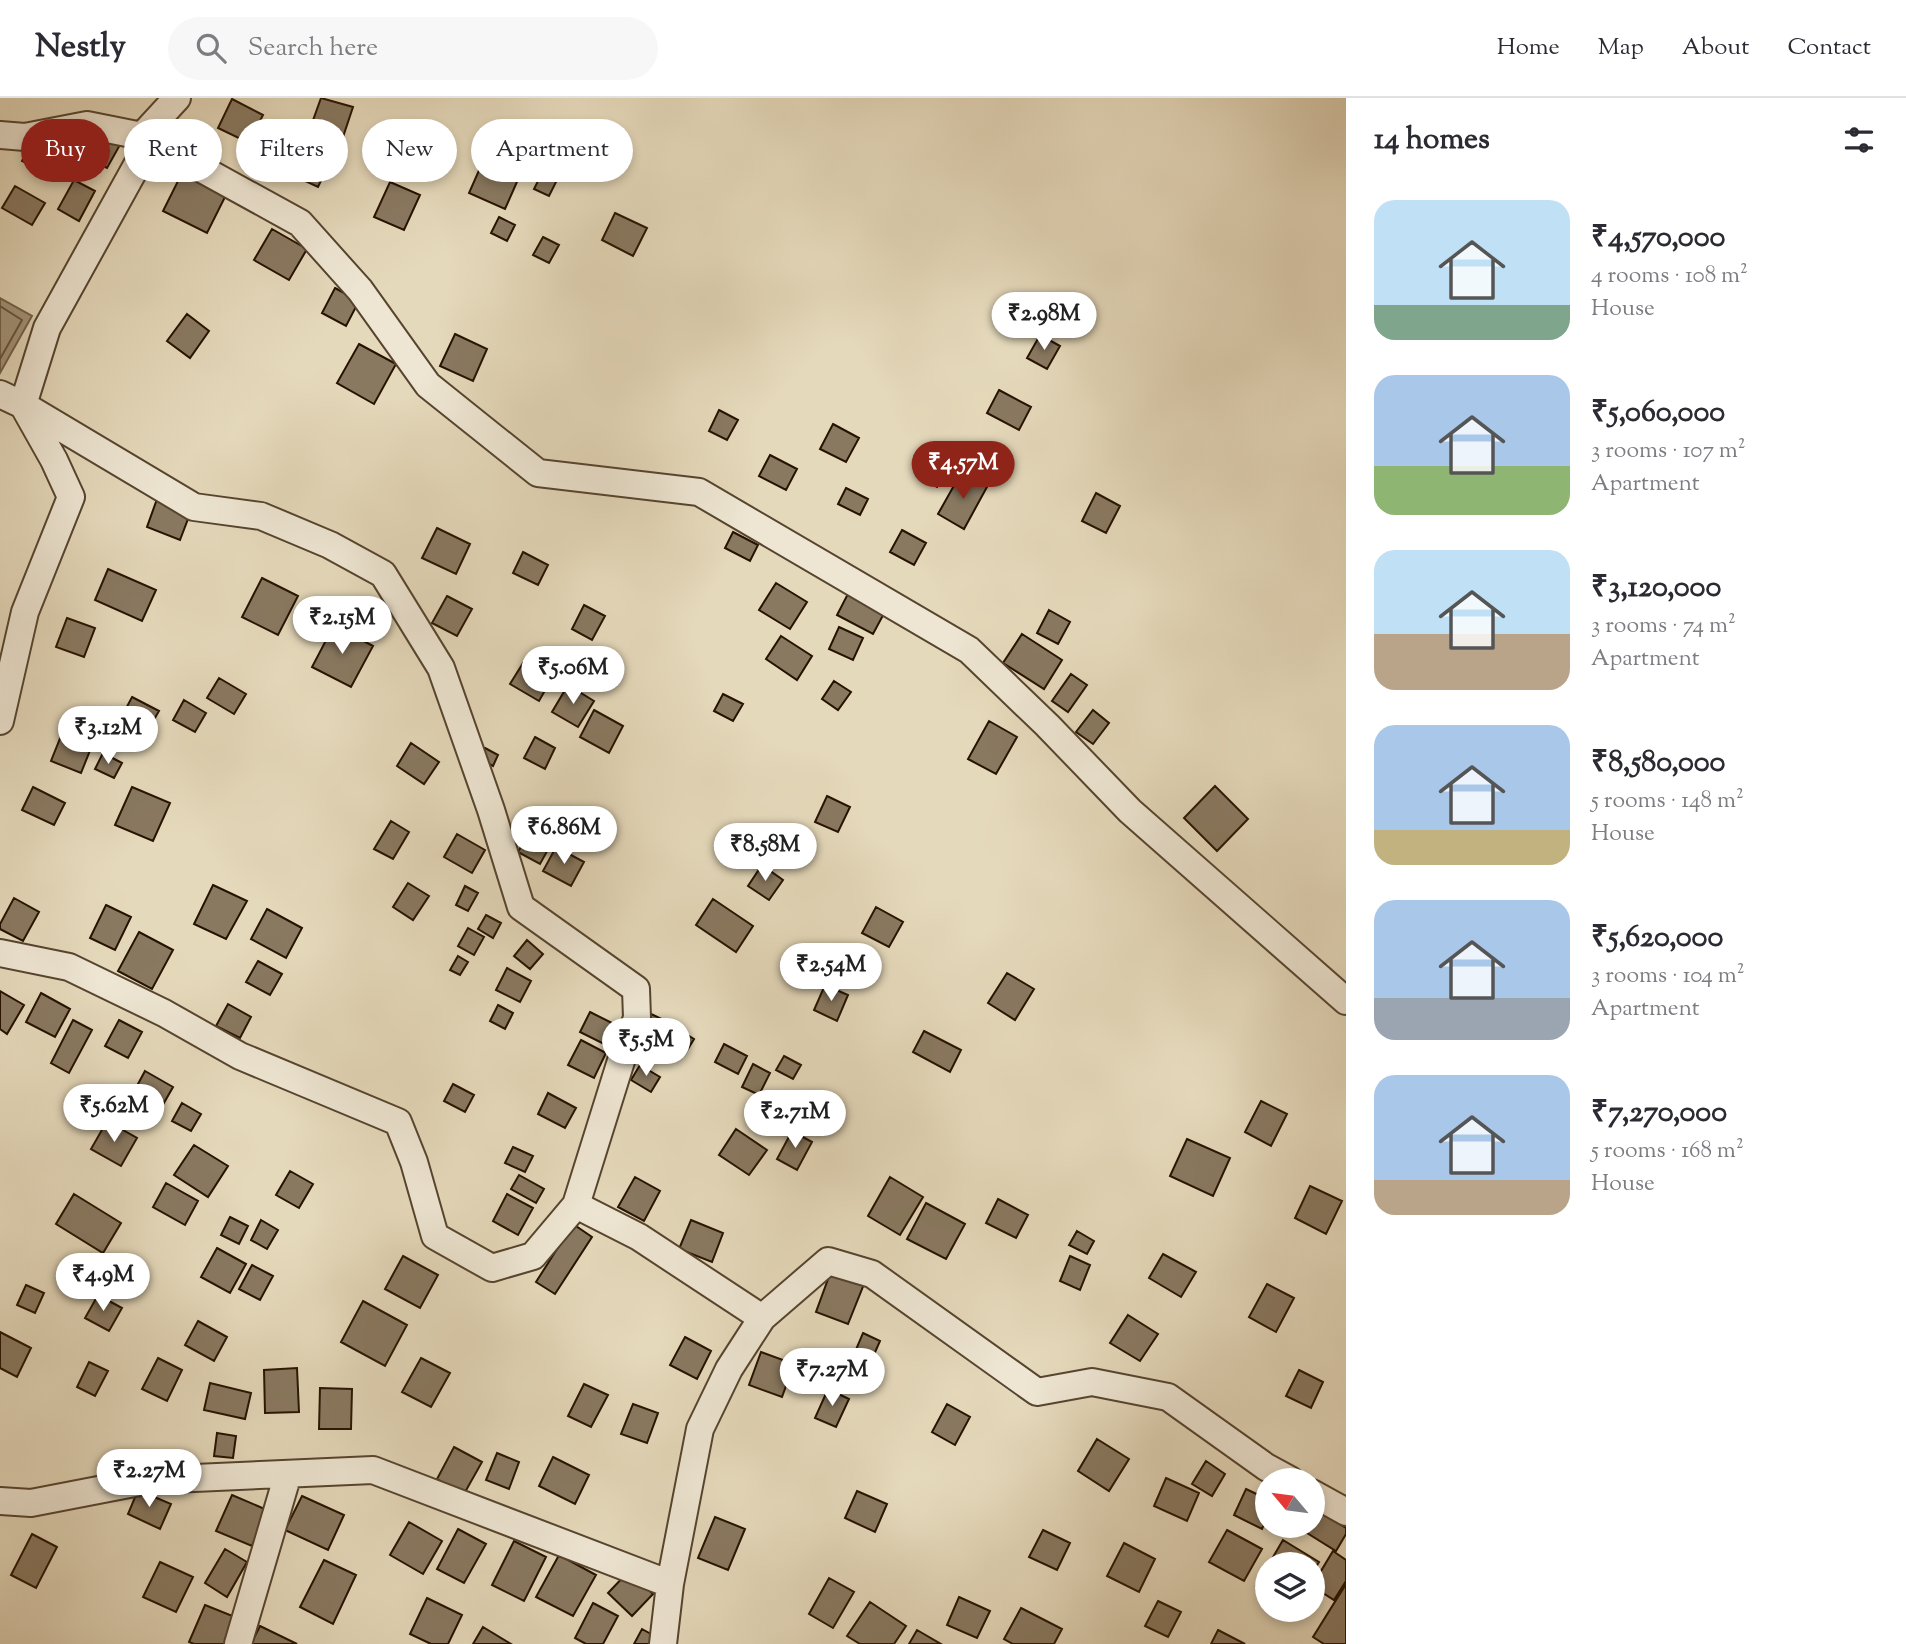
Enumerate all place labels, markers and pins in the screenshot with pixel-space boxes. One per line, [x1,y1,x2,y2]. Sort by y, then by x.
pin: ₹2.98M [987,292,1101,352]
pin: ₹4.57M [906,442,1020,501]
pin: ₹2.15M [285,596,399,656]
pin: ₹5.06M [516,646,630,706]
pin: ₹3.12M [51,706,165,766]
pin: ₹6.86M [507,806,621,866]
pin: ₹8.58M [708,824,822,883]
pin: ₹2.54M [774,944,888,1003]
pin: ₹5.5M [597,1018,695,1078]
pin: ₹5.62M [57,1084,171,1144]
pin: ₹2.71M [738,1090,852,1150]
pin: ₹4.9M [54,1254,152,1313]
pin: ₹7.27M [775,1348,889,1408]
pin: ₹2.27M [92,1450,206,1509]

